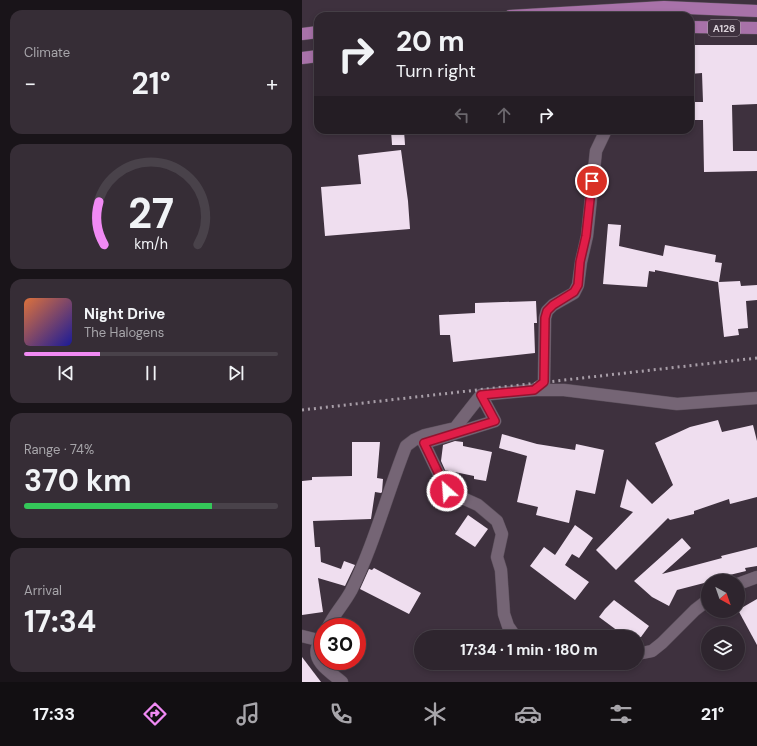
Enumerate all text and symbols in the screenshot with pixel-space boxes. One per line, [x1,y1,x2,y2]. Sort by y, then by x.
road number: A126 [708,20,740,36]
text: 20 m [396,23,465,60]
icon: right [330,28,382,80]
text: Climate [24,44,70,61]
text: Turn right [396,59,476,83]
text: 21° [131,64,171,103]
text: − [24,69,36,98]
text: + [266,69,278,98]
icon: left [451,104,473,126]
icon: ahead [493,104,515,126]
icon: right [535,104,557,126]
pin [575,164,609,198]
icon: arrive [581,170,603,192]
text: 27 [128,186,174,240]
text: km/h [134,234,168,252]
text: Night Drive [84,304,165,324]
text: The Halogens [84,324,164,341]
icon: previous [55,362,77,384]
icon: pause [140,362,162,384]
icon: next [225,362,247,384]
text: Range · 74% [24,441,94,458]
text: 370 km [24,461,132,500]
position arrow [426,470,468,512]
north arrow [701,574,745,618]
map controls [701,574,745,670]
text: Arrival [24,582,62,599]
text: 17:34 [24,602,96,641]
speed limit sign: 30 [314,618,366,670]
button: layers [701,626,745,670]
text: 17:34 · 1 min · 180 m [460,640,598,660]
icon: directions [141,700,169,728]
icon: music [234,700,262,728]
icon: phone [327,700,355,728]
icon: climate [421,700,449,728]
icon: car [514,700,542,728]
icon: filters [607,700,635,728]
text: 17:33 [33,702,75,726]
text: 21° [701,702,724,726]

